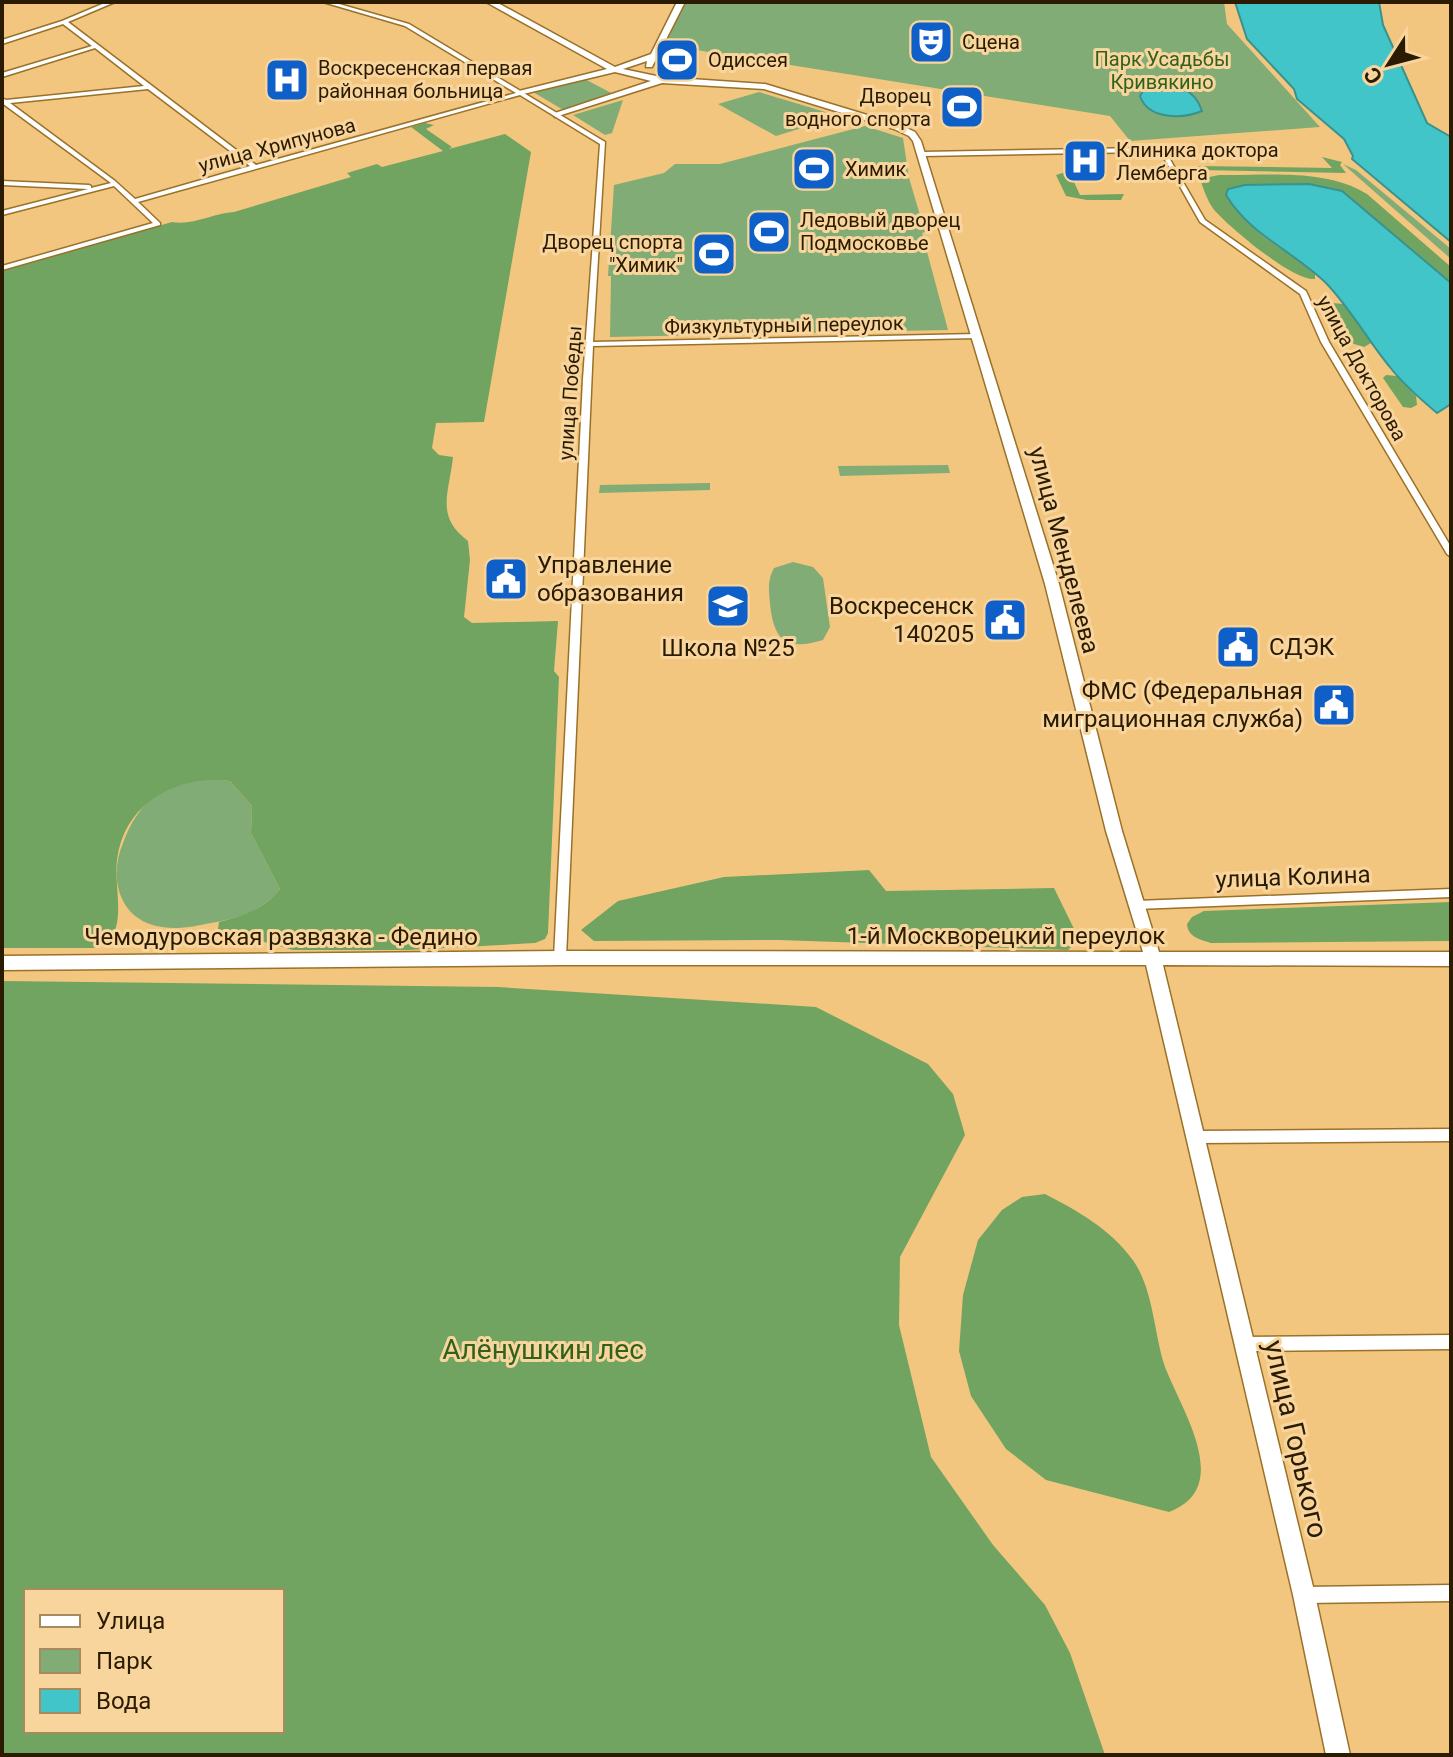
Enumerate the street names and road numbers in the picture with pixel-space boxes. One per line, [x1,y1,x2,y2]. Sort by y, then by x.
street label: улица Хрипунова [196,113,358,177]
street label: улица Докторова [1312,291,1412,445]
street label: Физкультурный переулок [664,311,904,339]
street label: улица Победы [553,325,587,461]
street label: улица Менделеева [1023,444,1105,656]
street label: улица Колина [1215,860,1371,894]
street label: 1-й Москворецкий переулок [847,922,1165,950]
street label: Чемодуровская развязка - Федино [84,923,478,951]
street label: улица Горького [1257,1337,1335,1541]

